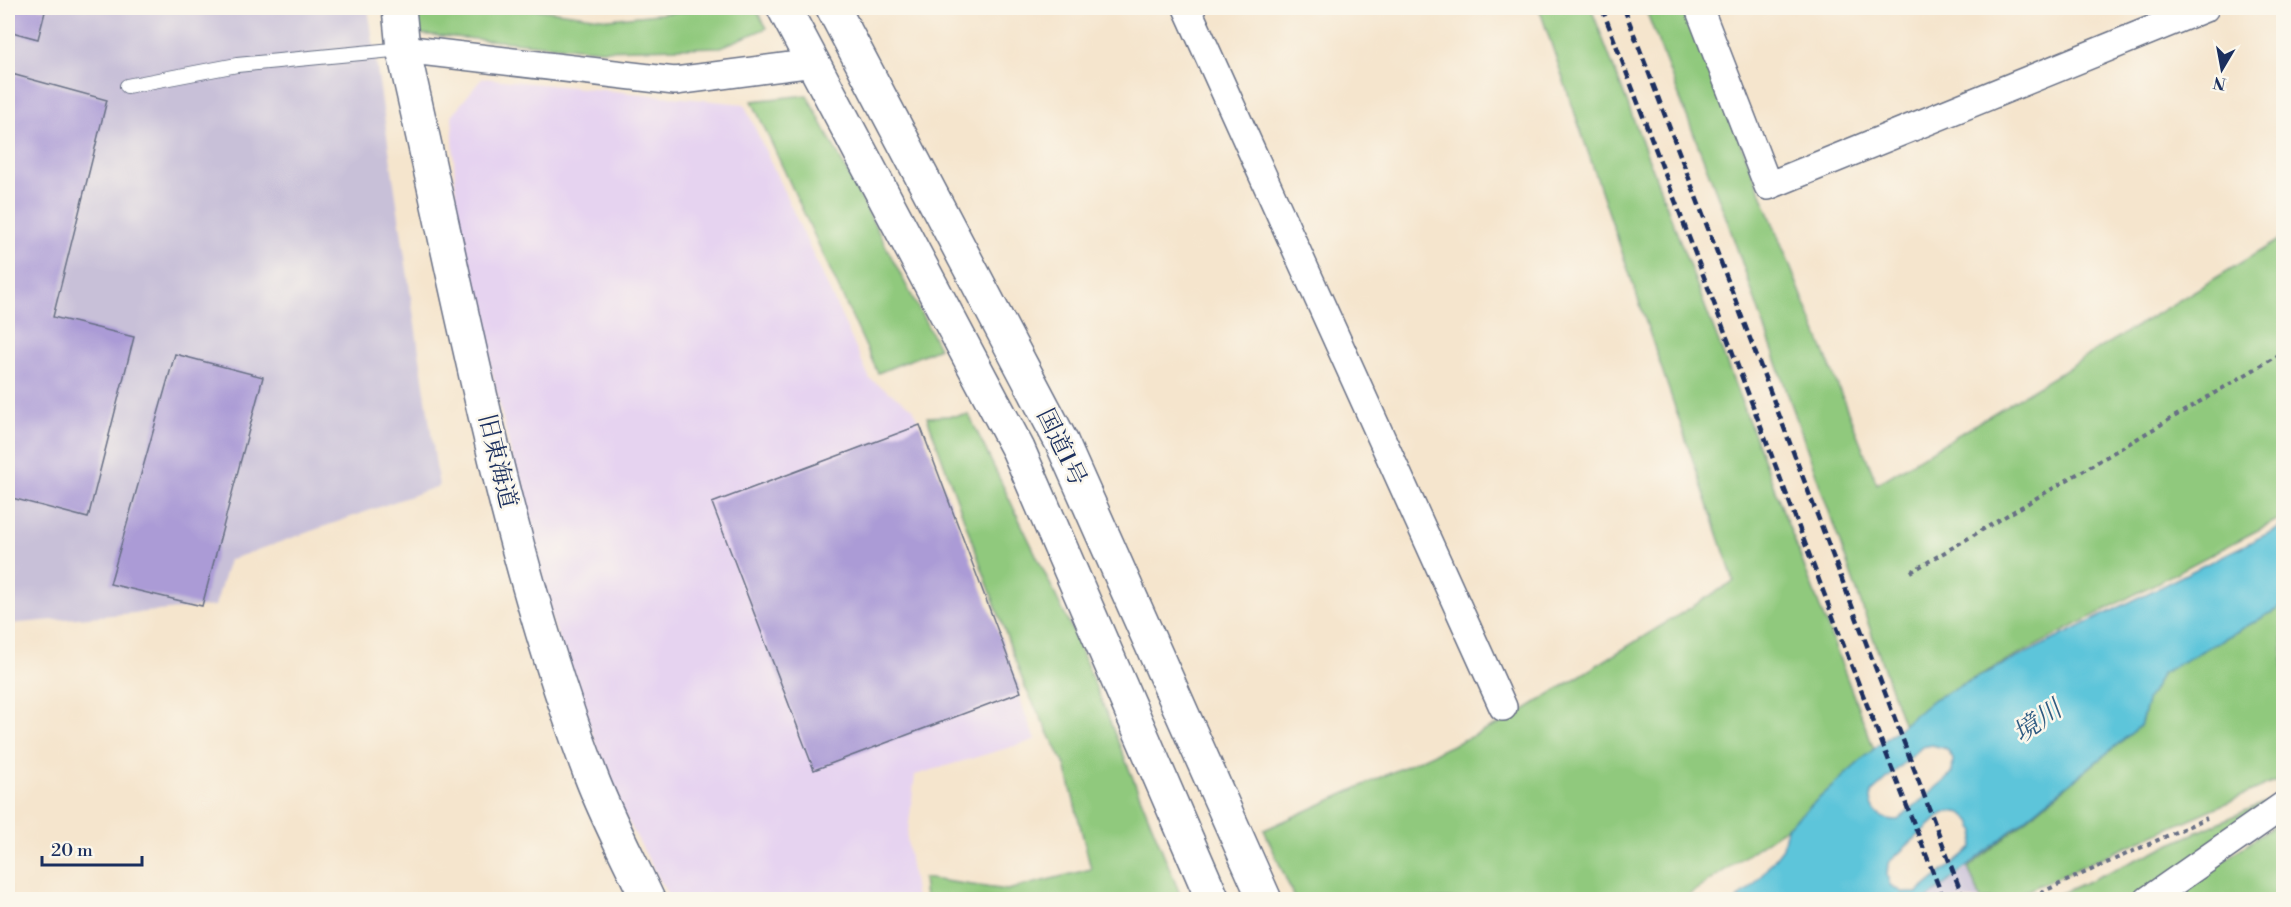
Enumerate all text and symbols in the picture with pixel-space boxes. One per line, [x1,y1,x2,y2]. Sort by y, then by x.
north arrow [2192,39,2252,99]
text: N [2211,72,2228,94]
street label: 国道1号 [1030,404,1093,491]
street label: 旧東海道 [471,411,523,511]
water label: 境川 [2007,692,2070,750]
scale bar [42,829,142,867]
text: 20 m [51,839,93,862]

